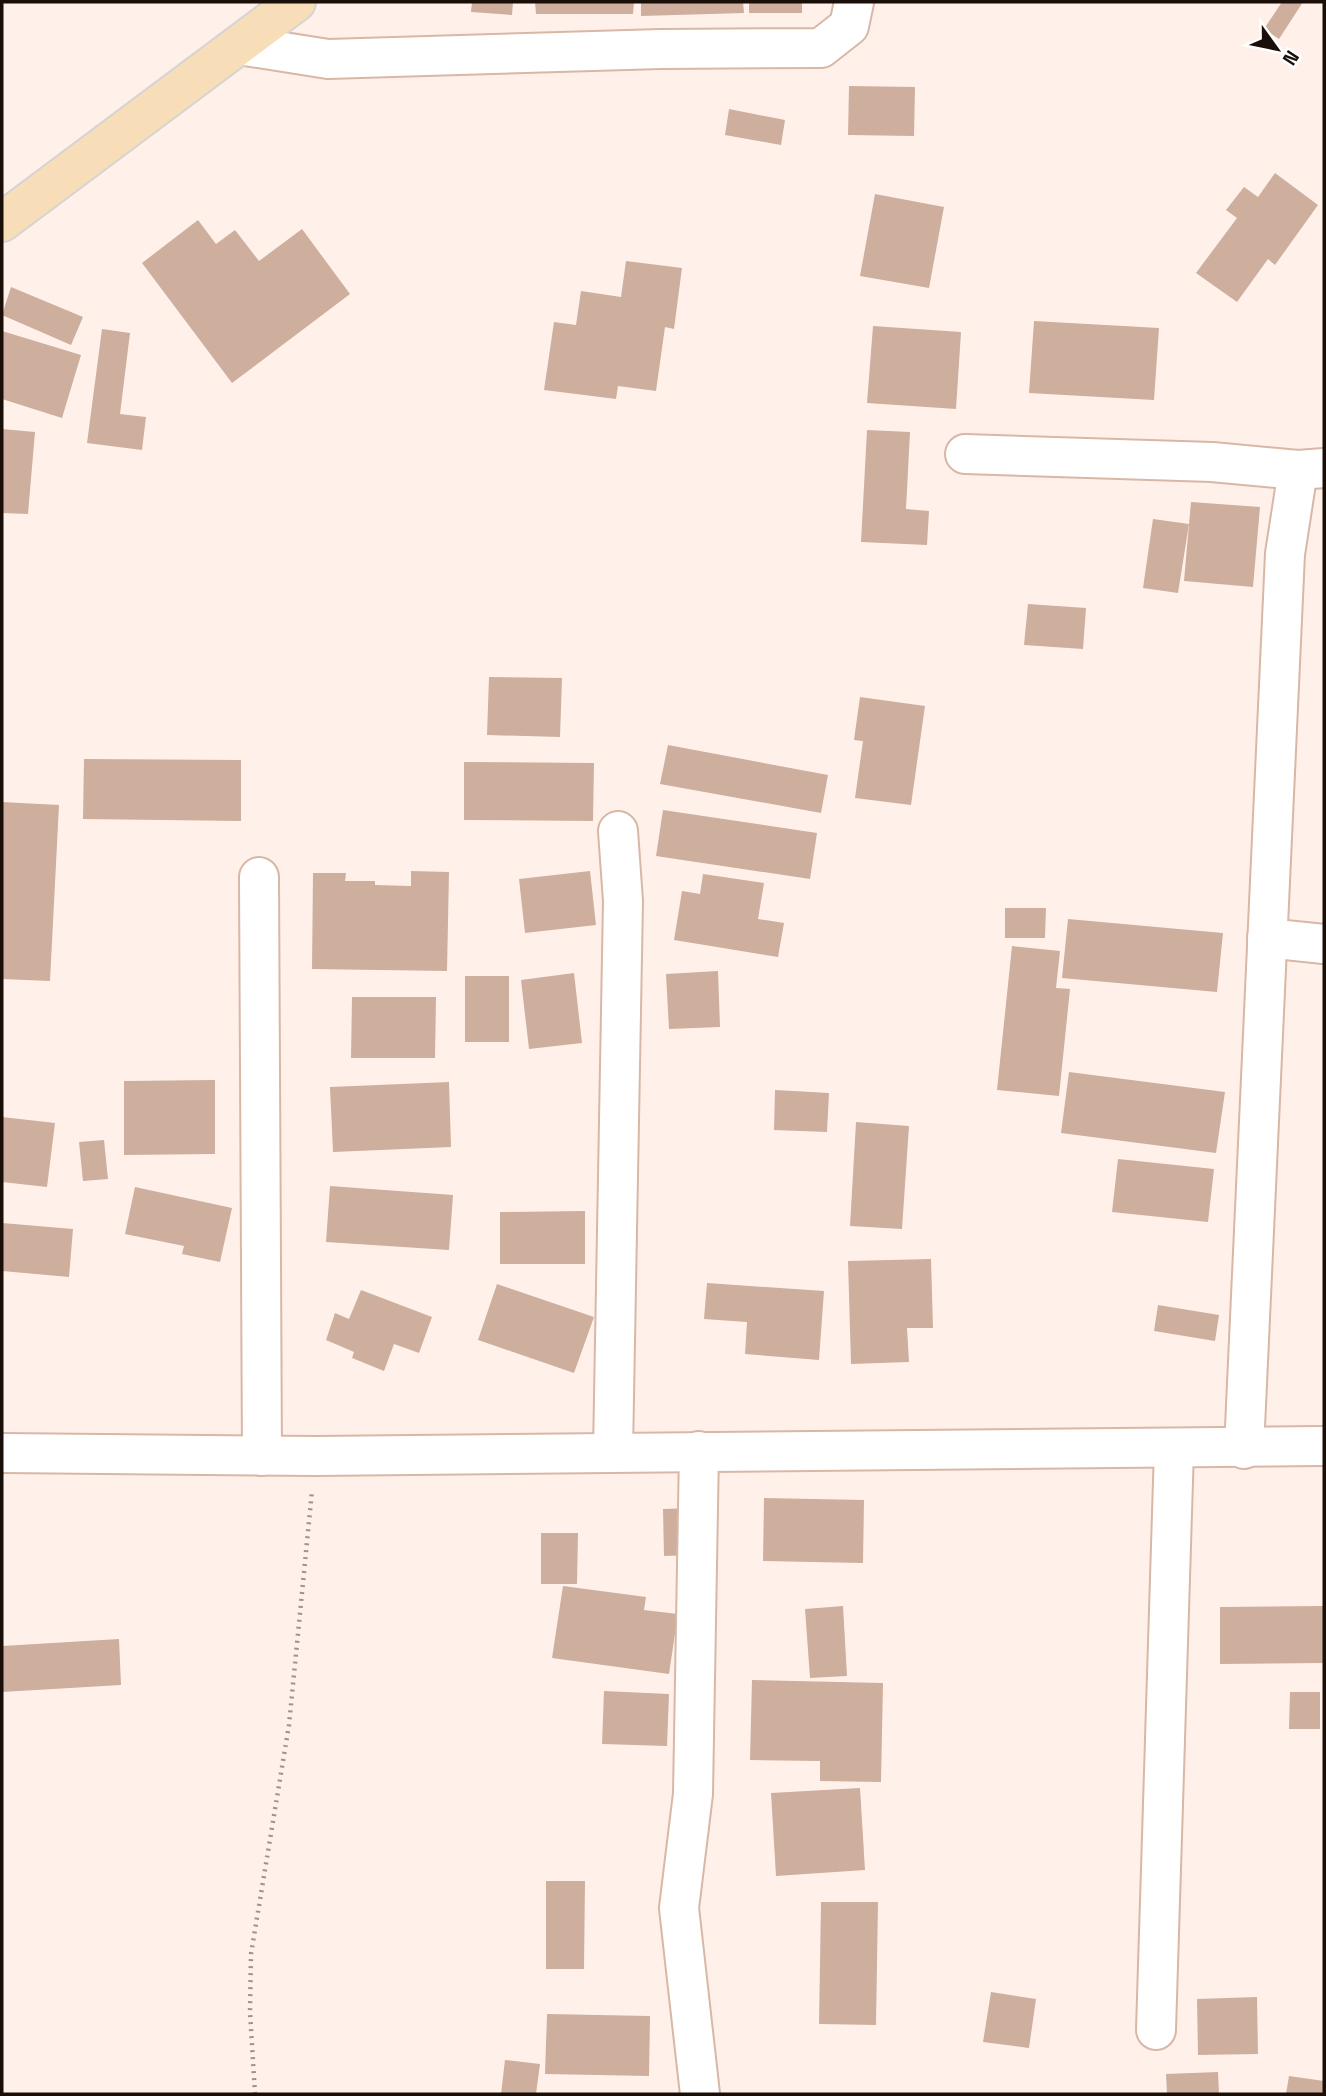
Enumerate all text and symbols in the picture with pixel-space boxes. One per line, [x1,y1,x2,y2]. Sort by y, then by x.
north arrow [1242,14,1312,84]
text: N [1277,46,1305,70]

